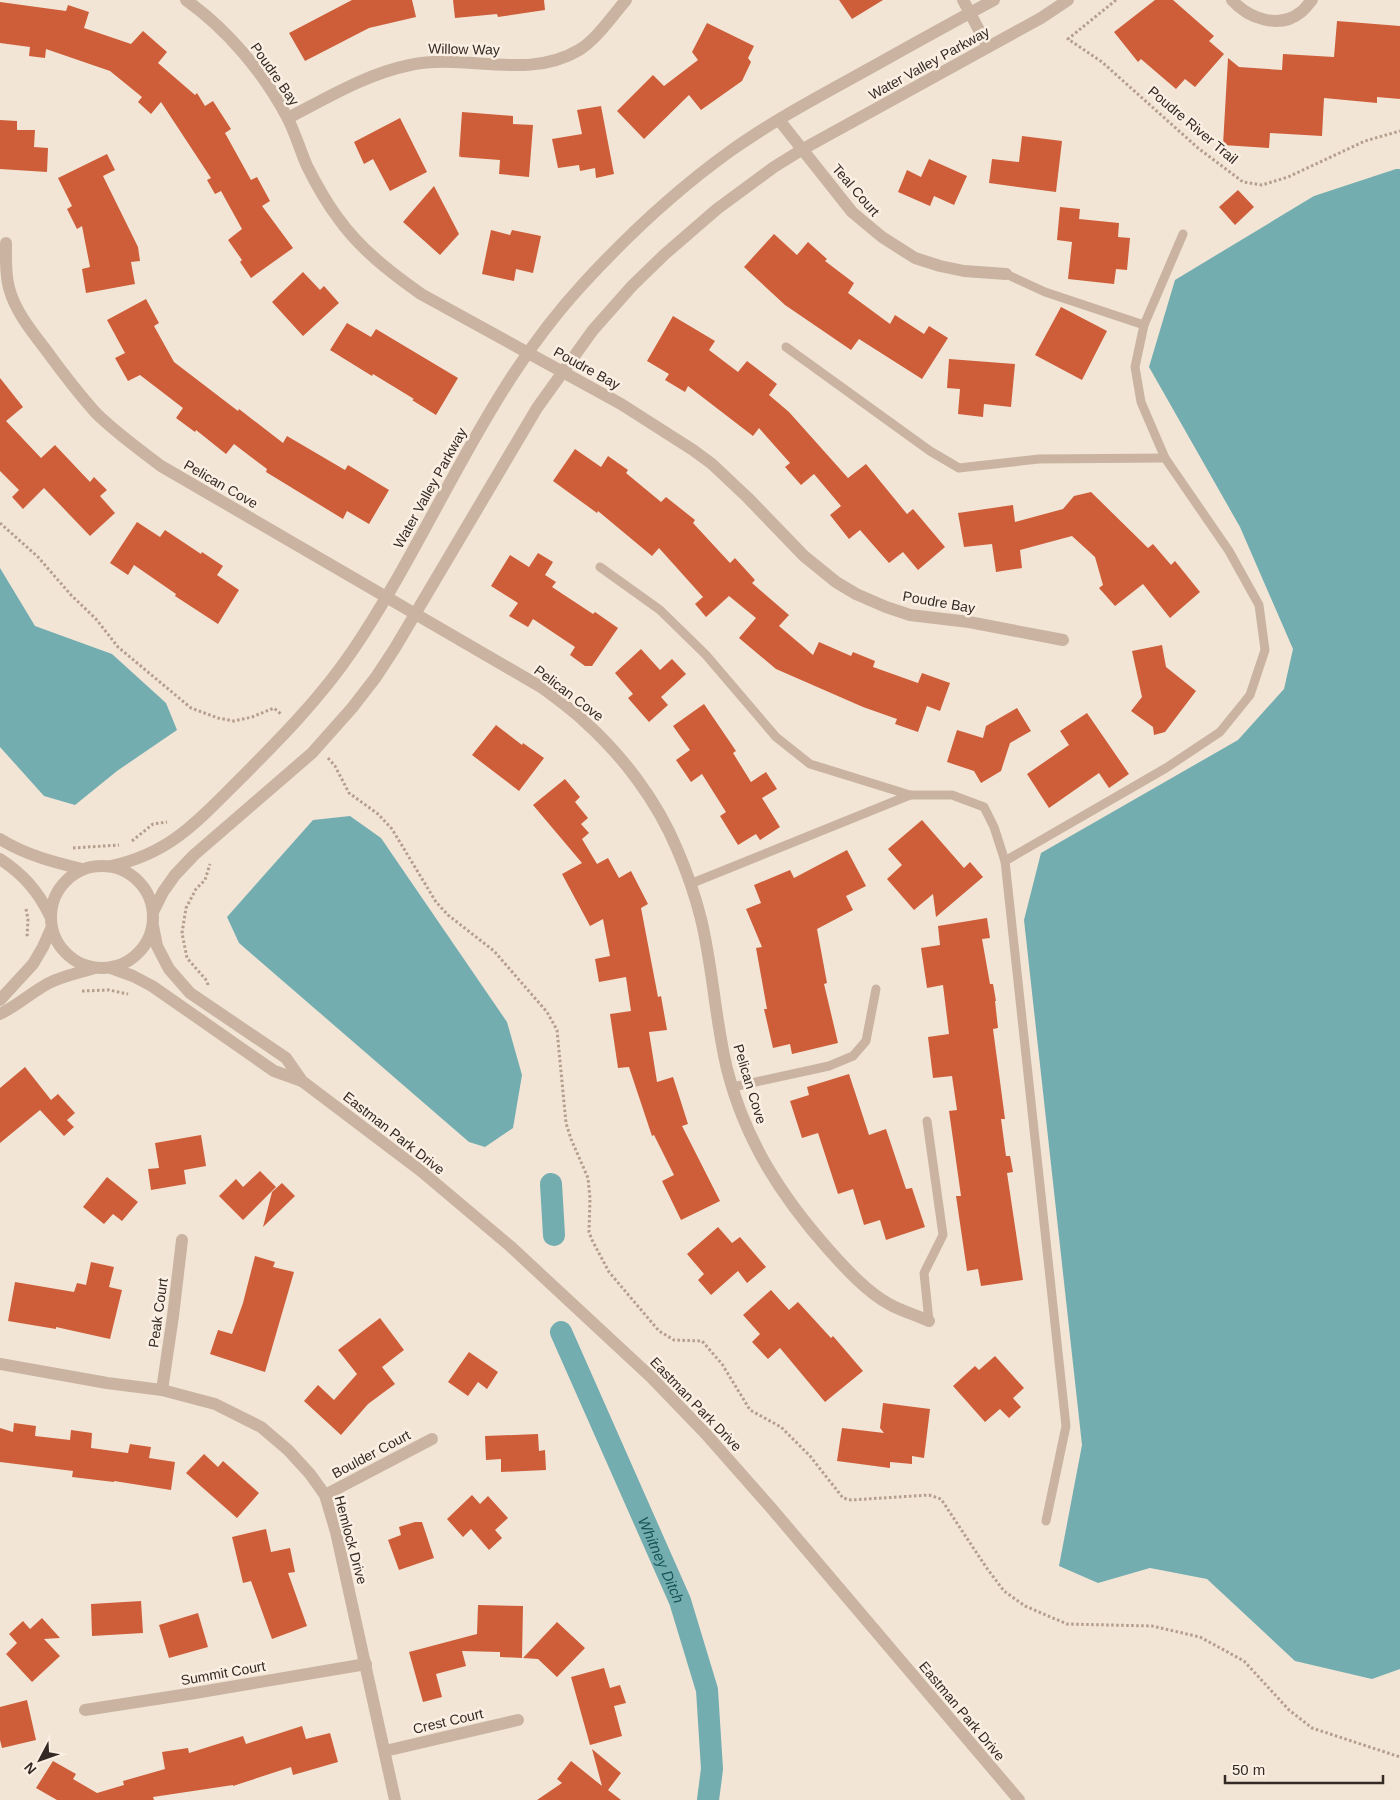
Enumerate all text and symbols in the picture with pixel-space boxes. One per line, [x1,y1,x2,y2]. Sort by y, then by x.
street label: Water Valley Parkway [866,23,992,103]
street label: Poudre Bay [247,39,303,109]
street label: Willow Way [428,40,500,58]
street label: Poudre River Trail [1145,83,1241,167]
street label: Teal Court [829,161,883,219]
street label: Poudre Bay [551,343,623,393]
street label: Water Valley Parkway [390,425,470,551]
street label: Pelican Cove [181,456,261,512]
street label: Poudre Bay [902,588,976,616]
street label: Pelican Cove [531,662,607,724]
street label: Pelican Cove [730,1042,770,1126]
street label: Eastman Park Drive [340,1088,448,1178]
street label: Peak Court [145,1277,171,1349]
street label: Eastman Park Drive [647,1354,745,1454]
street label: Boulder Court [329,1427,413,1481]
street label: Hemlock Drive [331,1494,371,1586]
water label: Whitney Ditch [635,1514,688,1605]
street label: Summit Court [179,1658,267,1688]
street label: Eastman Park Drive [916,1658,1008,1764]
street label: Crest Court [411,1705,485,1737]
north arrow [15,1735,65,1785]
scale bar [1225,1752,1382,1784]
text: N [21,1759,40,1778]
text: 50 m [1232,1761,1265,1778]

